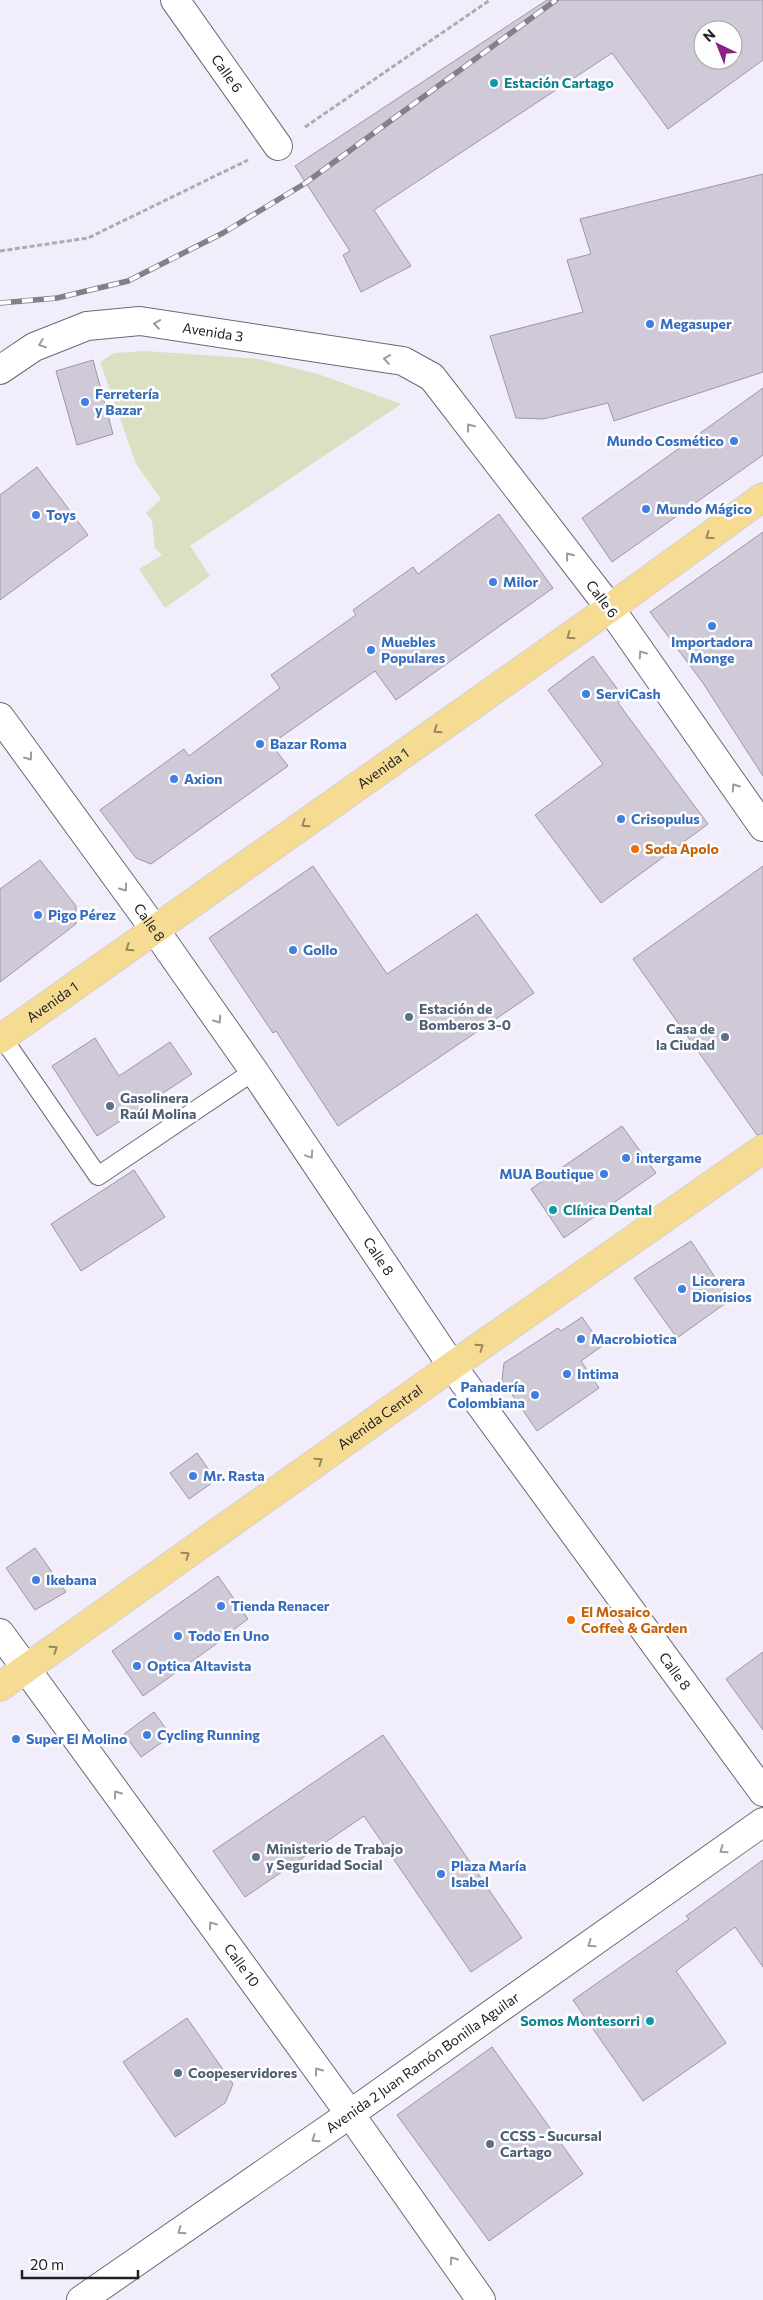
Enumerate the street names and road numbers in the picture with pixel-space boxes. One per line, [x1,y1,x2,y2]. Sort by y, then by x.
street label: Calle 6 [208,51,247,96]
street label: Avenida 3 [181,319,244,345]
street label: Calle 6 [583,577,622,621]
street label: Avenida 1 [354,744,412,792]
street label: Calle 8 [130,900,169,944]
street label: Avenida 1 [23,978,81,1026]
street label: Calle 8 [360,1234,398,1279]
street label: Avenida Central [334,1381,425,1453]
street label: Calle 8 [656,1649,695,1693]
street label: Calle 10 [221,1940,264,1990]
street label: Avenida 2 Juan Ramón Bonilla Aguilar [322,1988,523,2136]

